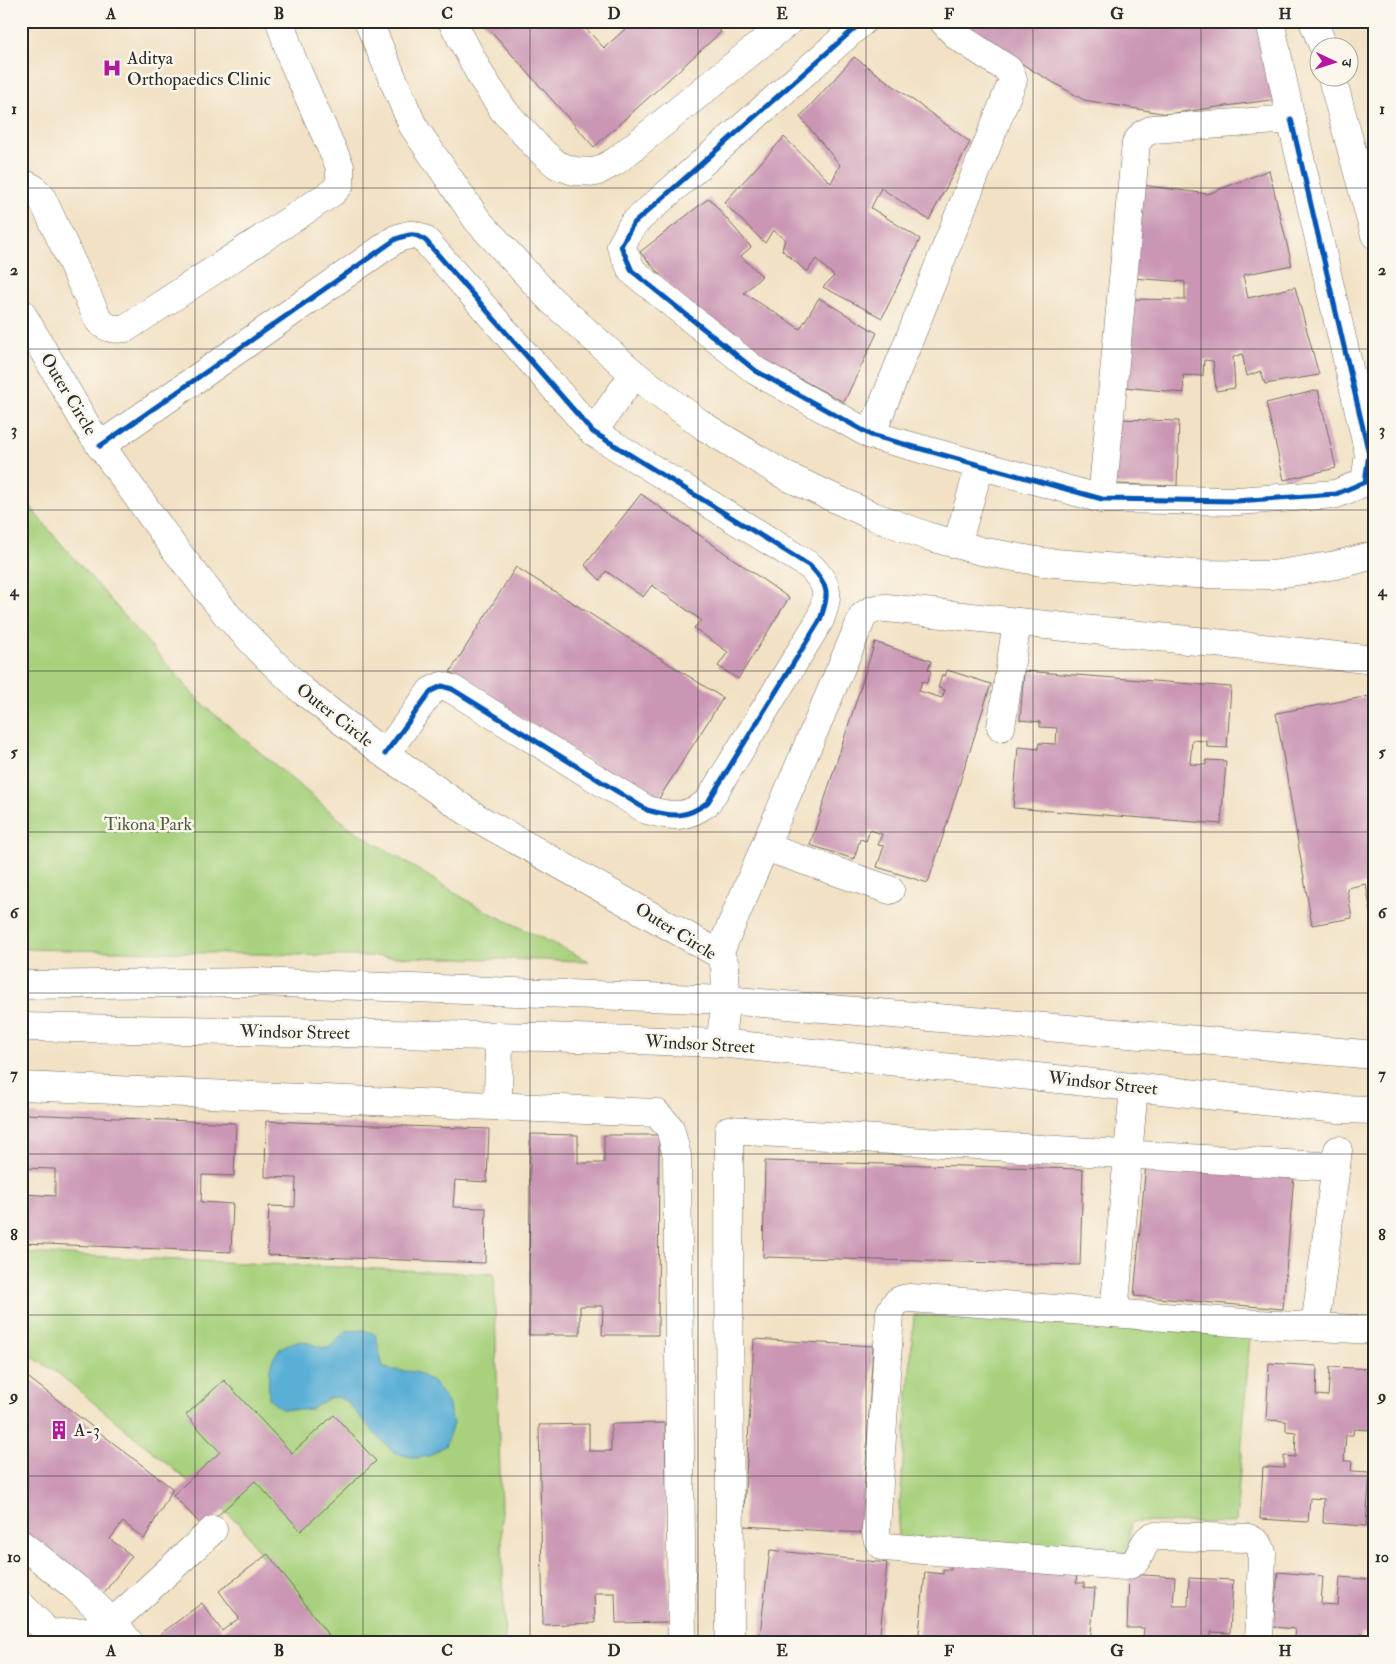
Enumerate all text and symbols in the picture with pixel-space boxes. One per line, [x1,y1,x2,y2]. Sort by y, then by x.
text: A [105,4,117,24]
text: B [274,4,284,24]
text: C [441,4,453,24]
text: D [607,4,621,24]
text: E [776,4,788,24]
text: F [944,4,954,24]
text: G [1110,4,1124,24]
text: H [1278,4,1292,24]
north arrow [1308,38,1358,88]
place label: Aditya Orthopaedics Clinic [126,47,271,91]
hospital icon: Aditya Orthopaedics Clinic [101,57,123,79]
text: उ [1338,58,1355,68]
text: 1 [11,99,17,119]
text: 1 [1379,99,1385,119]
text: 2 [10,260,18,280]
text: 2 [1378,260,1386,280]
street label: Outer Circle [35,349,102,440]
text: 3 [11,420,17,440]
text: 3 [1379,420,1385,440]
text: 4 [9,581,20,601]
text: 4 [1377,581,1388,601]
street label: Outer Circle [292,678,378,753]
text: 5 [10,742,18,762]
text: 5 [1378,742,1386,762]
park label: Tikona Park [104,813,192,836]
street label: Outer Circle [631,897,721,966]
text: 6 [10,903,20,923]
text: 6 [1378,903,1388,923]
street label: Windsor Street [239,1020,350,1045]
street label: Windsor Street [643,1030,756,1059]
text: 7 [10,1064,18,1084]
text: 7 [1378,1064,1386,1084]
street label: Windsor Street [1046,1066,1159,1101]
text: 8 [10,1225,18,1245]
text: 8 [1378,1225,1386,1245]
text: 9 [8,1386,18,1406]
text: 9 [1376,1386,1386,1406]
building icon: A-3 [48,1419,70,1441]
place label: A-3 [73,1419,100,1442]
text: 10 [7,1547,21,1567]
text: 10 [1375,1547,1389,1567]
text: A [105,1641,117,1661]
text: B [274,1641,284,1661]
text: C [441,1641,453,1661]
text: D [607,1641,621,1661]
text: E [776,1641,788,1661]
text: F [944,1641,954,1661]
text: G [1110,1641,1124,1661]
text: H [1278,1641,1292,1661]

